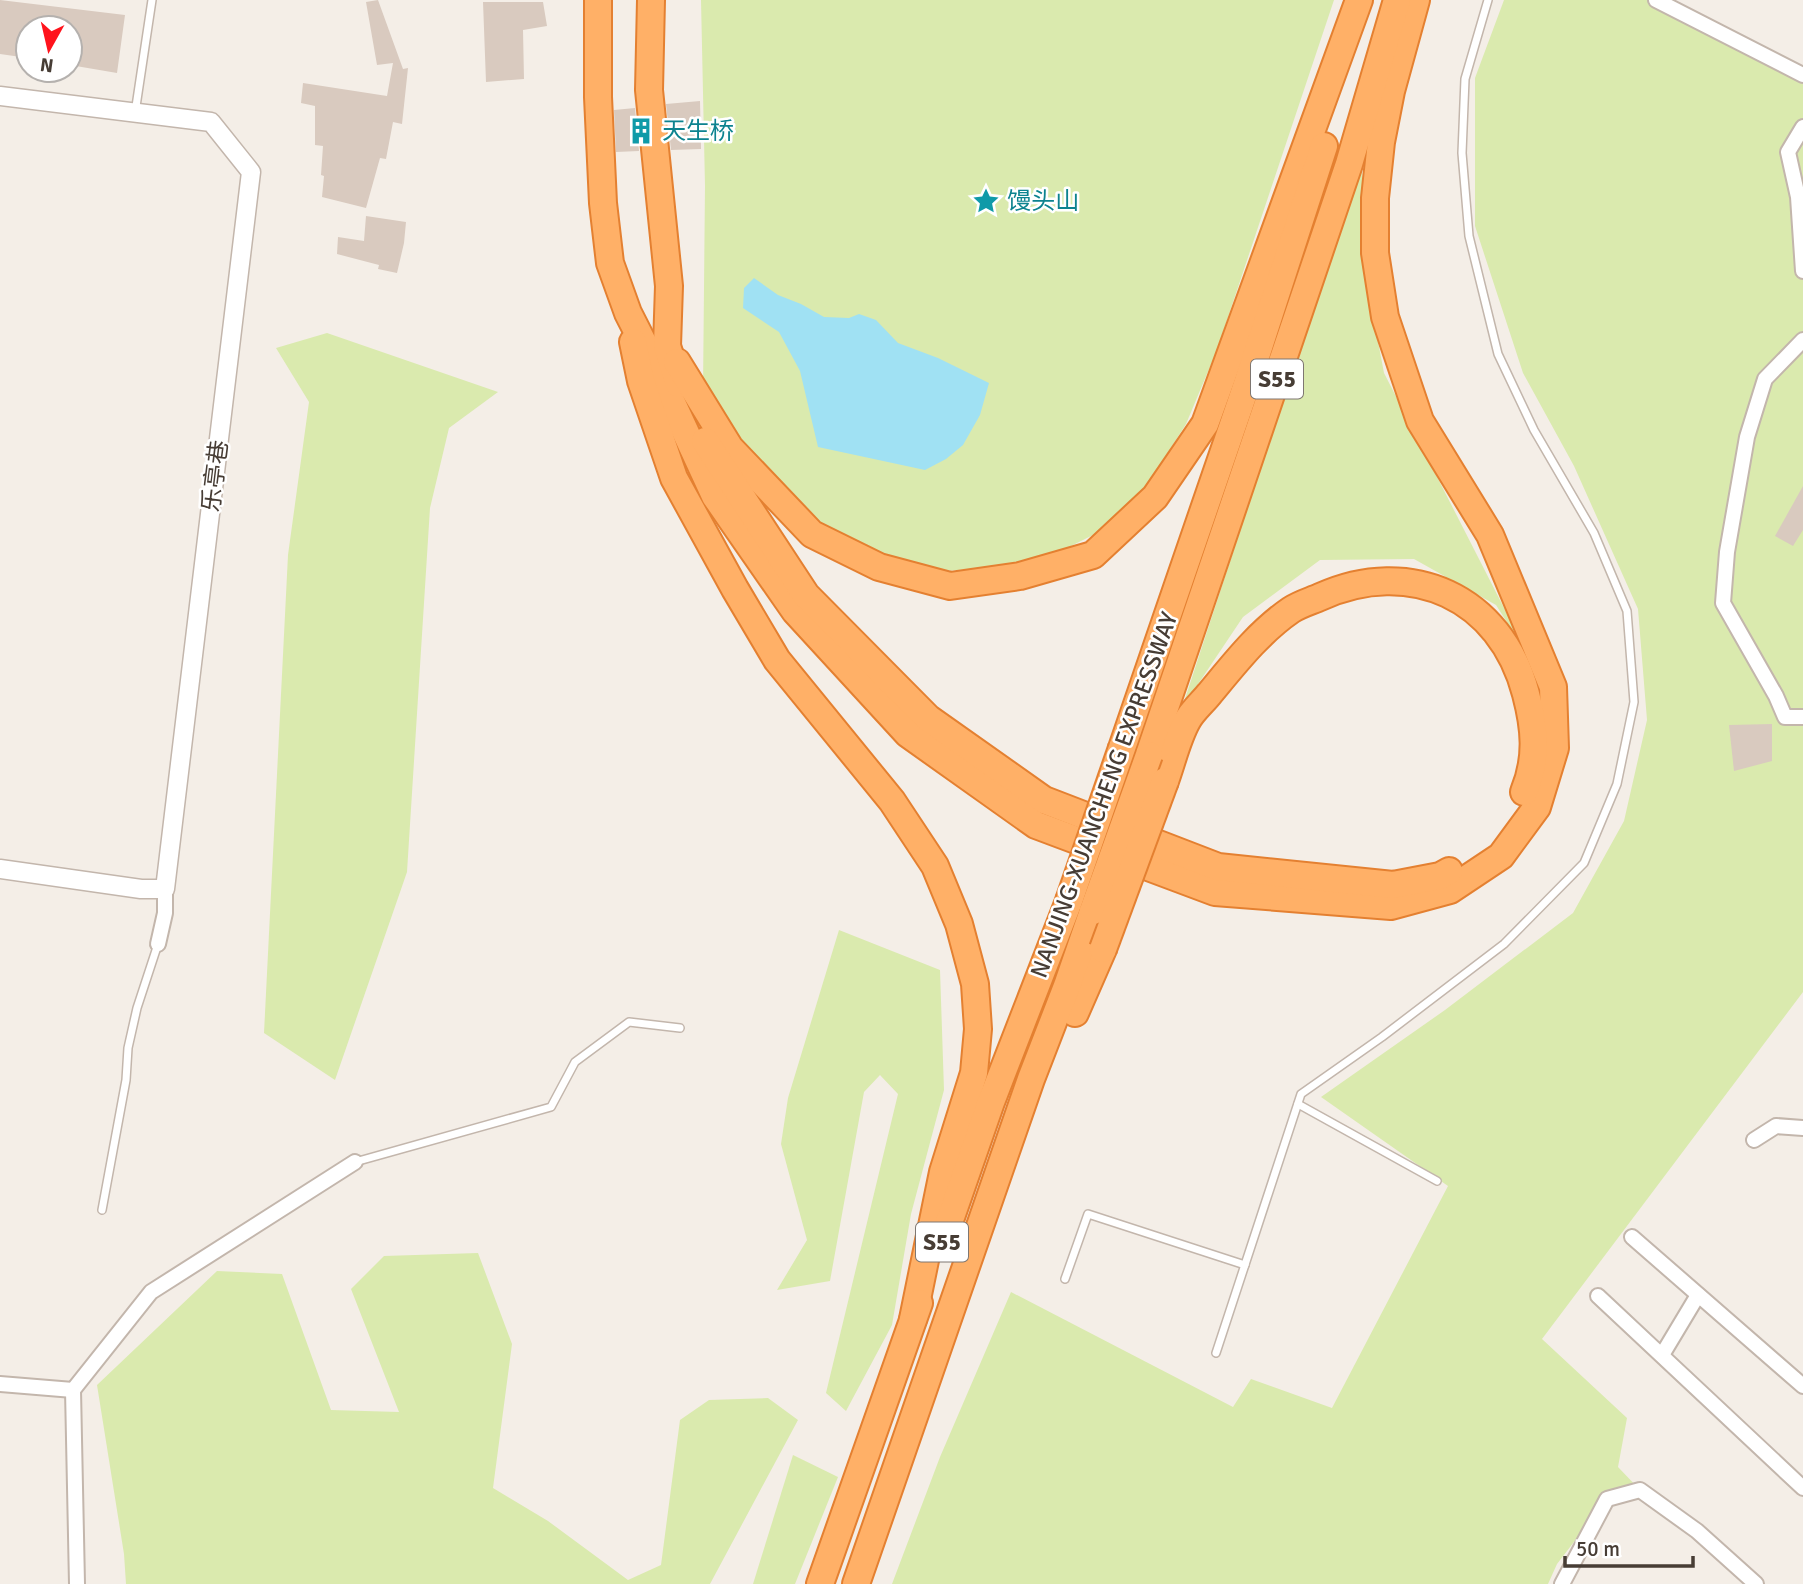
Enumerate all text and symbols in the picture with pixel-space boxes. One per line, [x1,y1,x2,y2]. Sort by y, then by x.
north arrow [14,14,84,84]
text: N [39,52,55,78]
building icon: 天生桥 [626,116,656,146]
place label: 天生桥 [662,116,734,146]
place icon: 馒头山 [971,186,1001,216]
place label: 馒头山 [1007,186,1079,216]
road number: S55 [1251,360,1303,398]
street label: 乐亭巷 [196,438,234,514]
street label: NANJING-XUANCHENG EXPRESSWAY [1024,608,1184,982]
road number: S55 [916,1222,968,1261]
scale bar [1565,1524,1693,1568]
text: 50 m [1576,1536,1620,1562]

